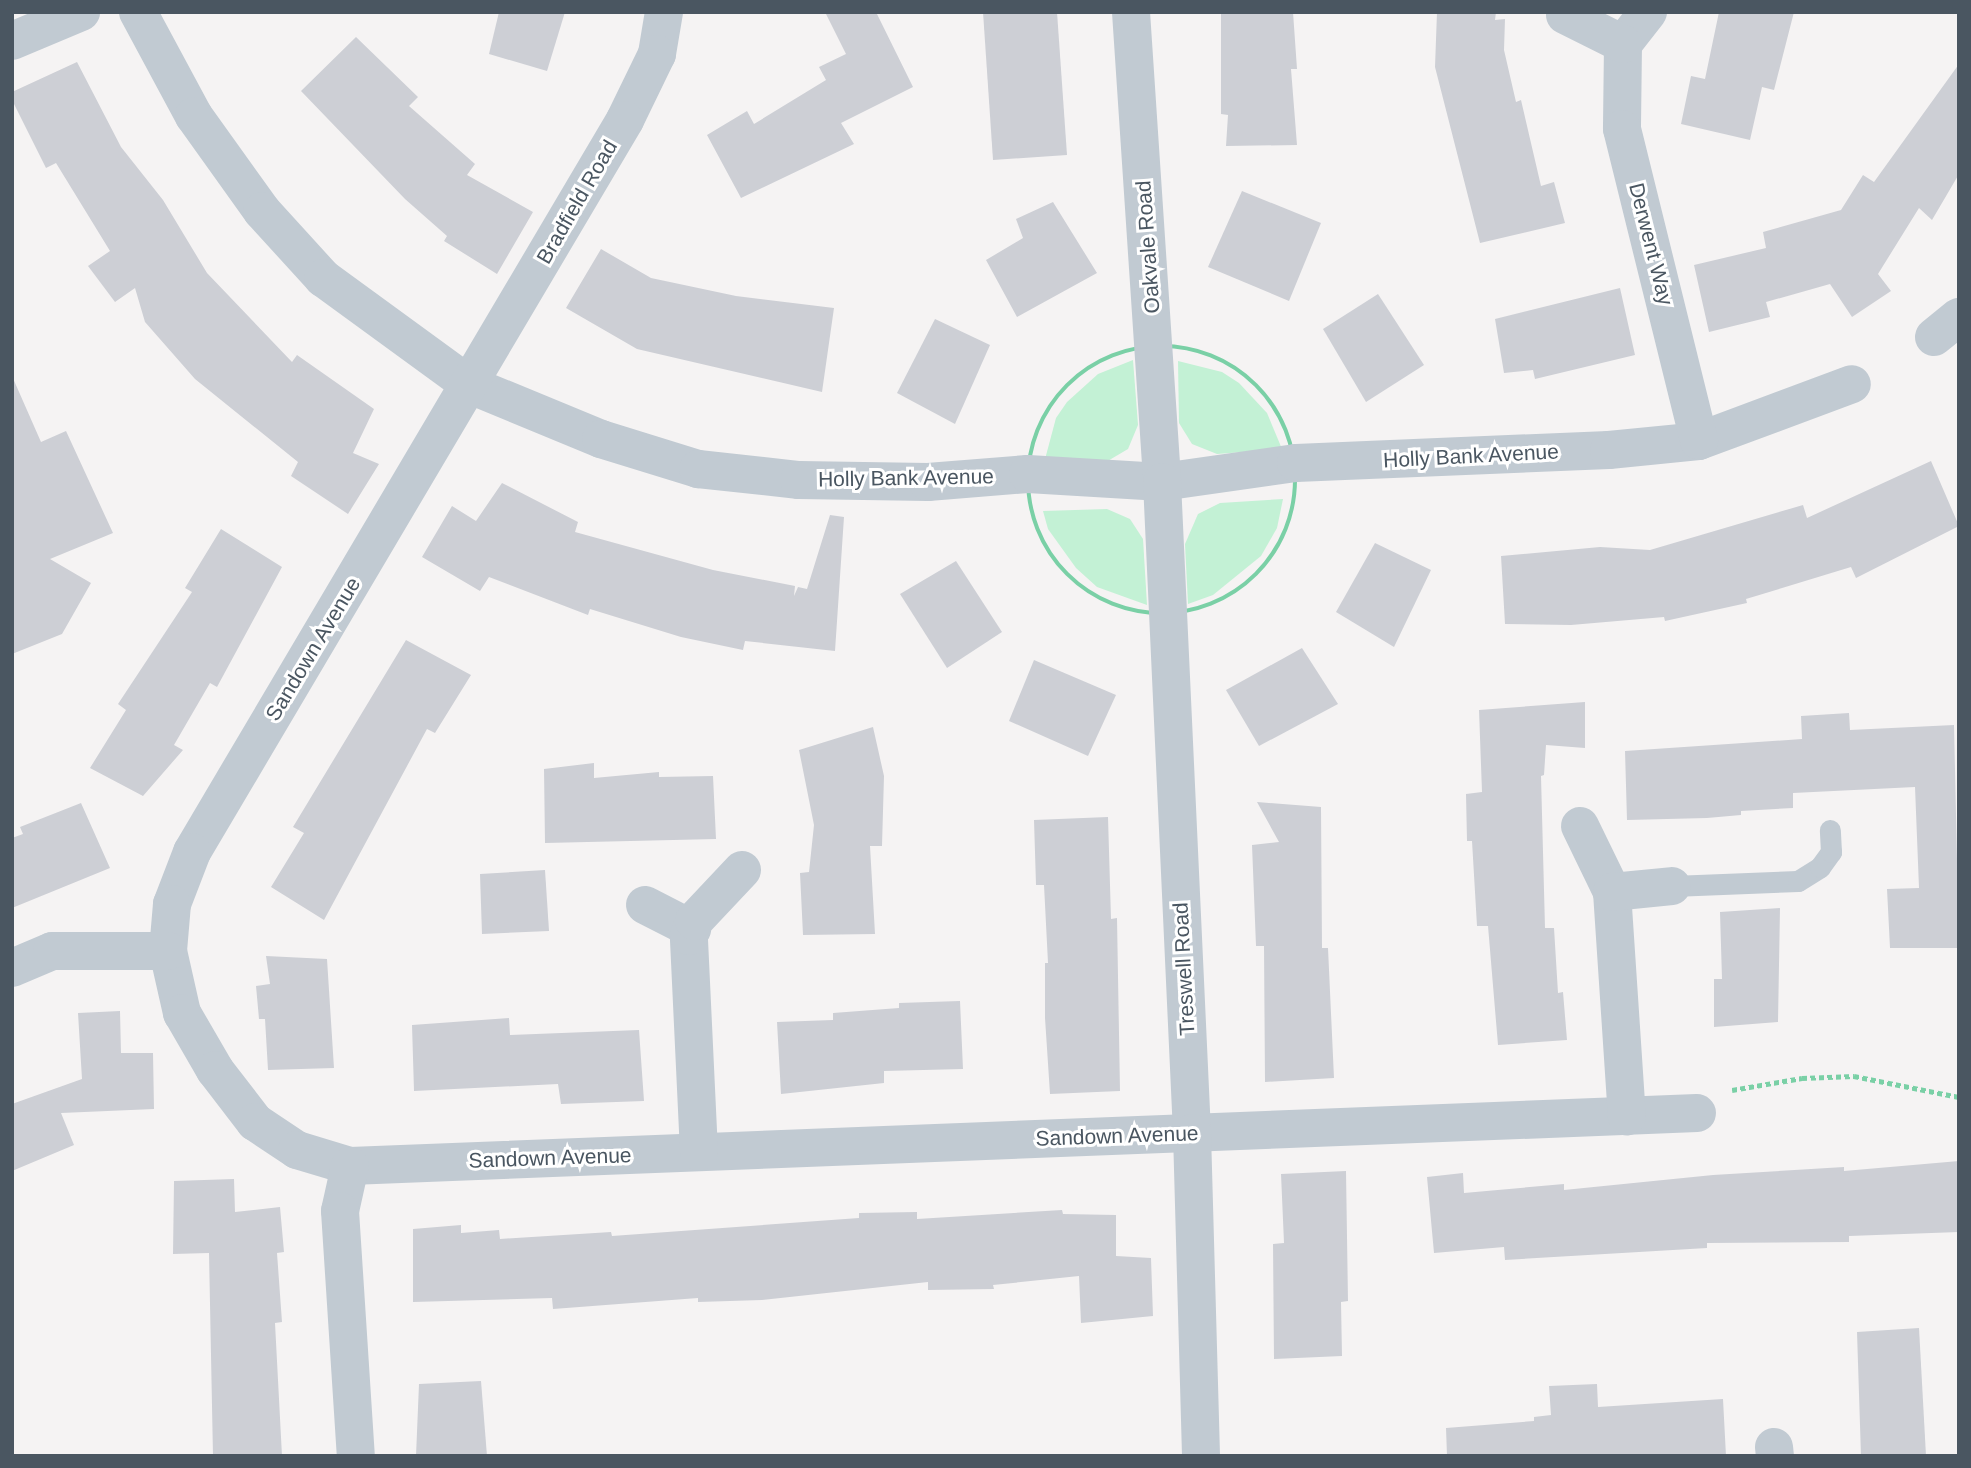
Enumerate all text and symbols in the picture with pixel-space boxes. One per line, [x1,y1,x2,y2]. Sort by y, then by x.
street label: Bradfield Road [531,136,623,268]
street label: Oakvale Road [1131,180,1165,314]
street label: Derwent Way [1624,180,1678,308]
street label: Holly Bank Avenue [1382,439,1560,473]
street label: Holly Bank Avenue [817,464,995,492]
street label: Sandown Avenue [260,572,366,726]
street label: Treswell Road [1168,902,1200,1036]
street label: Sandown Avenue [1034,1121,1200,1151]
street label: Sandown Avenue [467,1143,633,1173]

